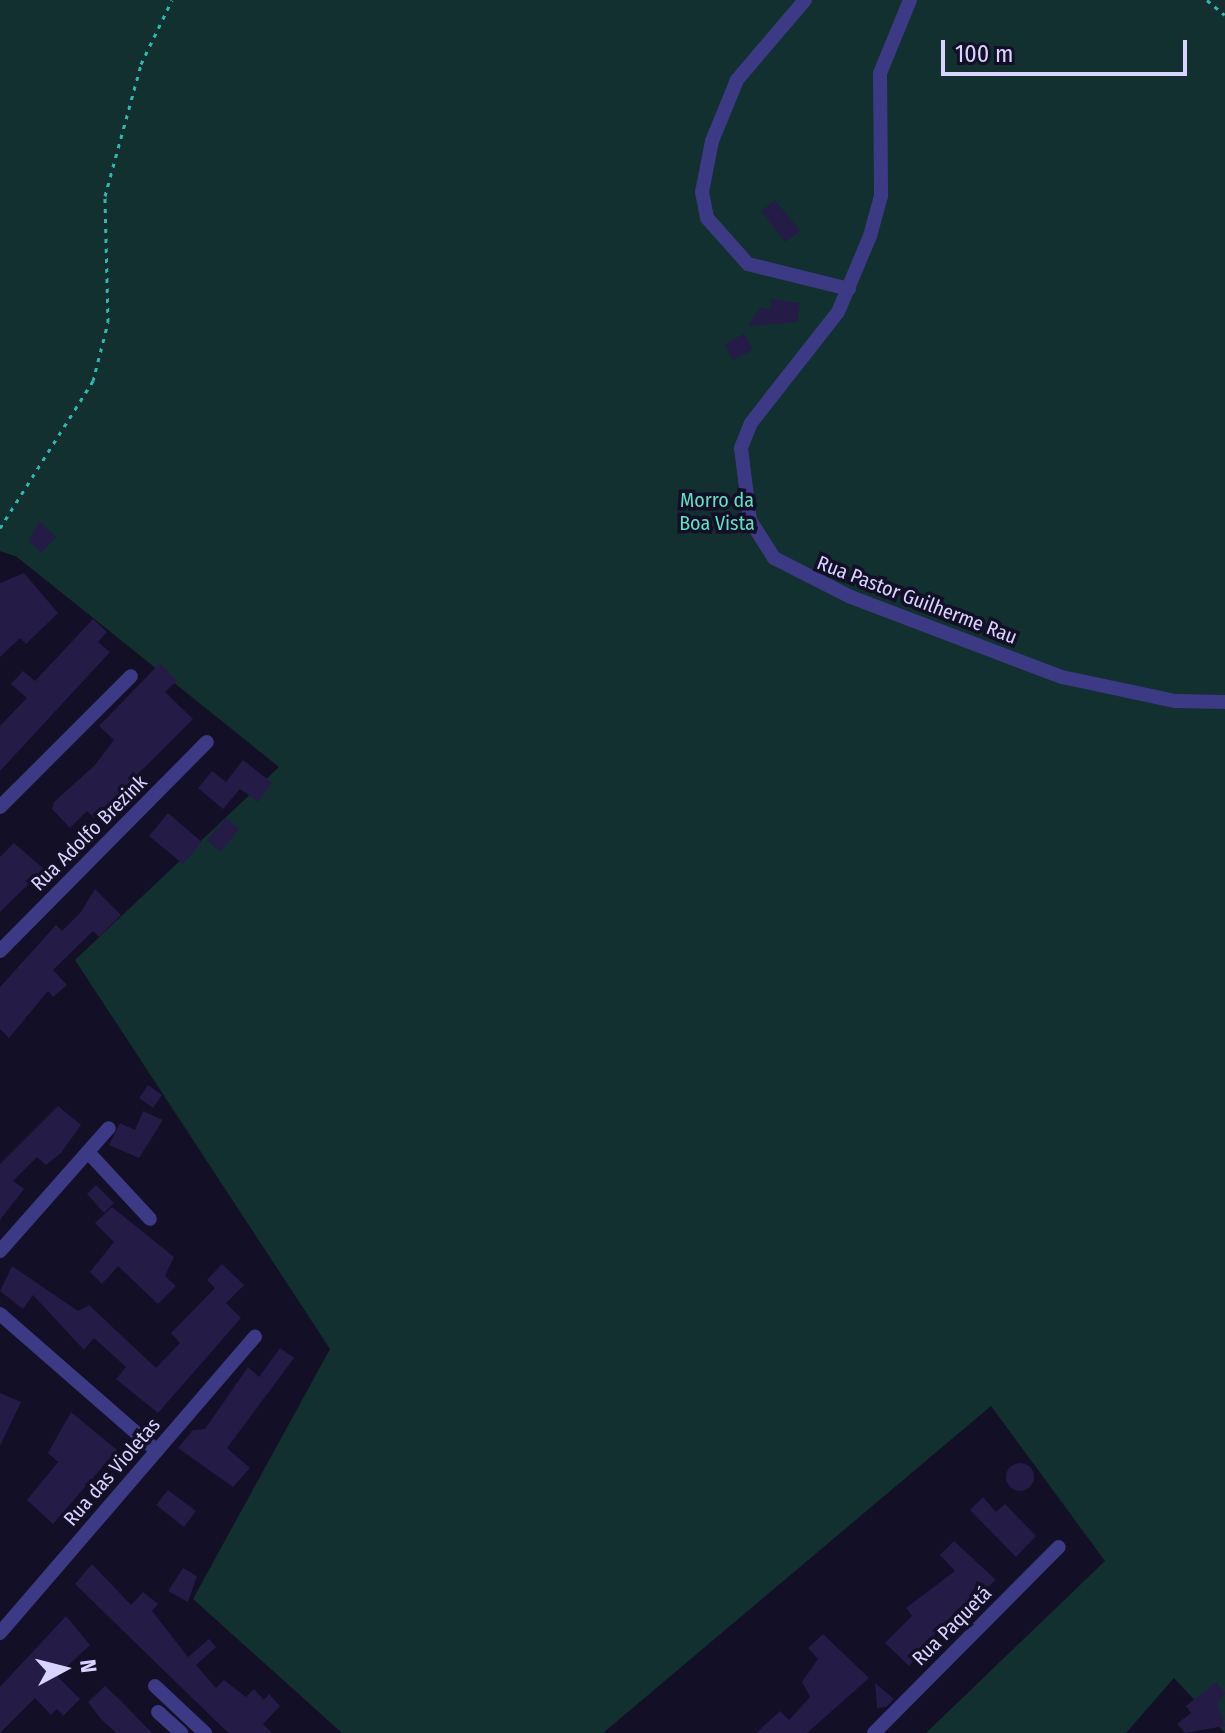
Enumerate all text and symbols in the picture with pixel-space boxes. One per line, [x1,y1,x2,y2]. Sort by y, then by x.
scale bar [945,24,1191,74]
text: 100 m [955,40,1013,68]
park label: Morro da Boa Vista [679,488,755,535]
street label: Rua Pastor Guilherme Rau [814,551,1020,649]
street label: Rua Adolfo Brezink [26,770,152,896]
street label: Rua das Violetas [59,1413,165,1531]
street label: Rua Paquetá [907,1581,997,1671]
north arrow [24,1629,104,1709]
text: N [74,1658,103,1674]

